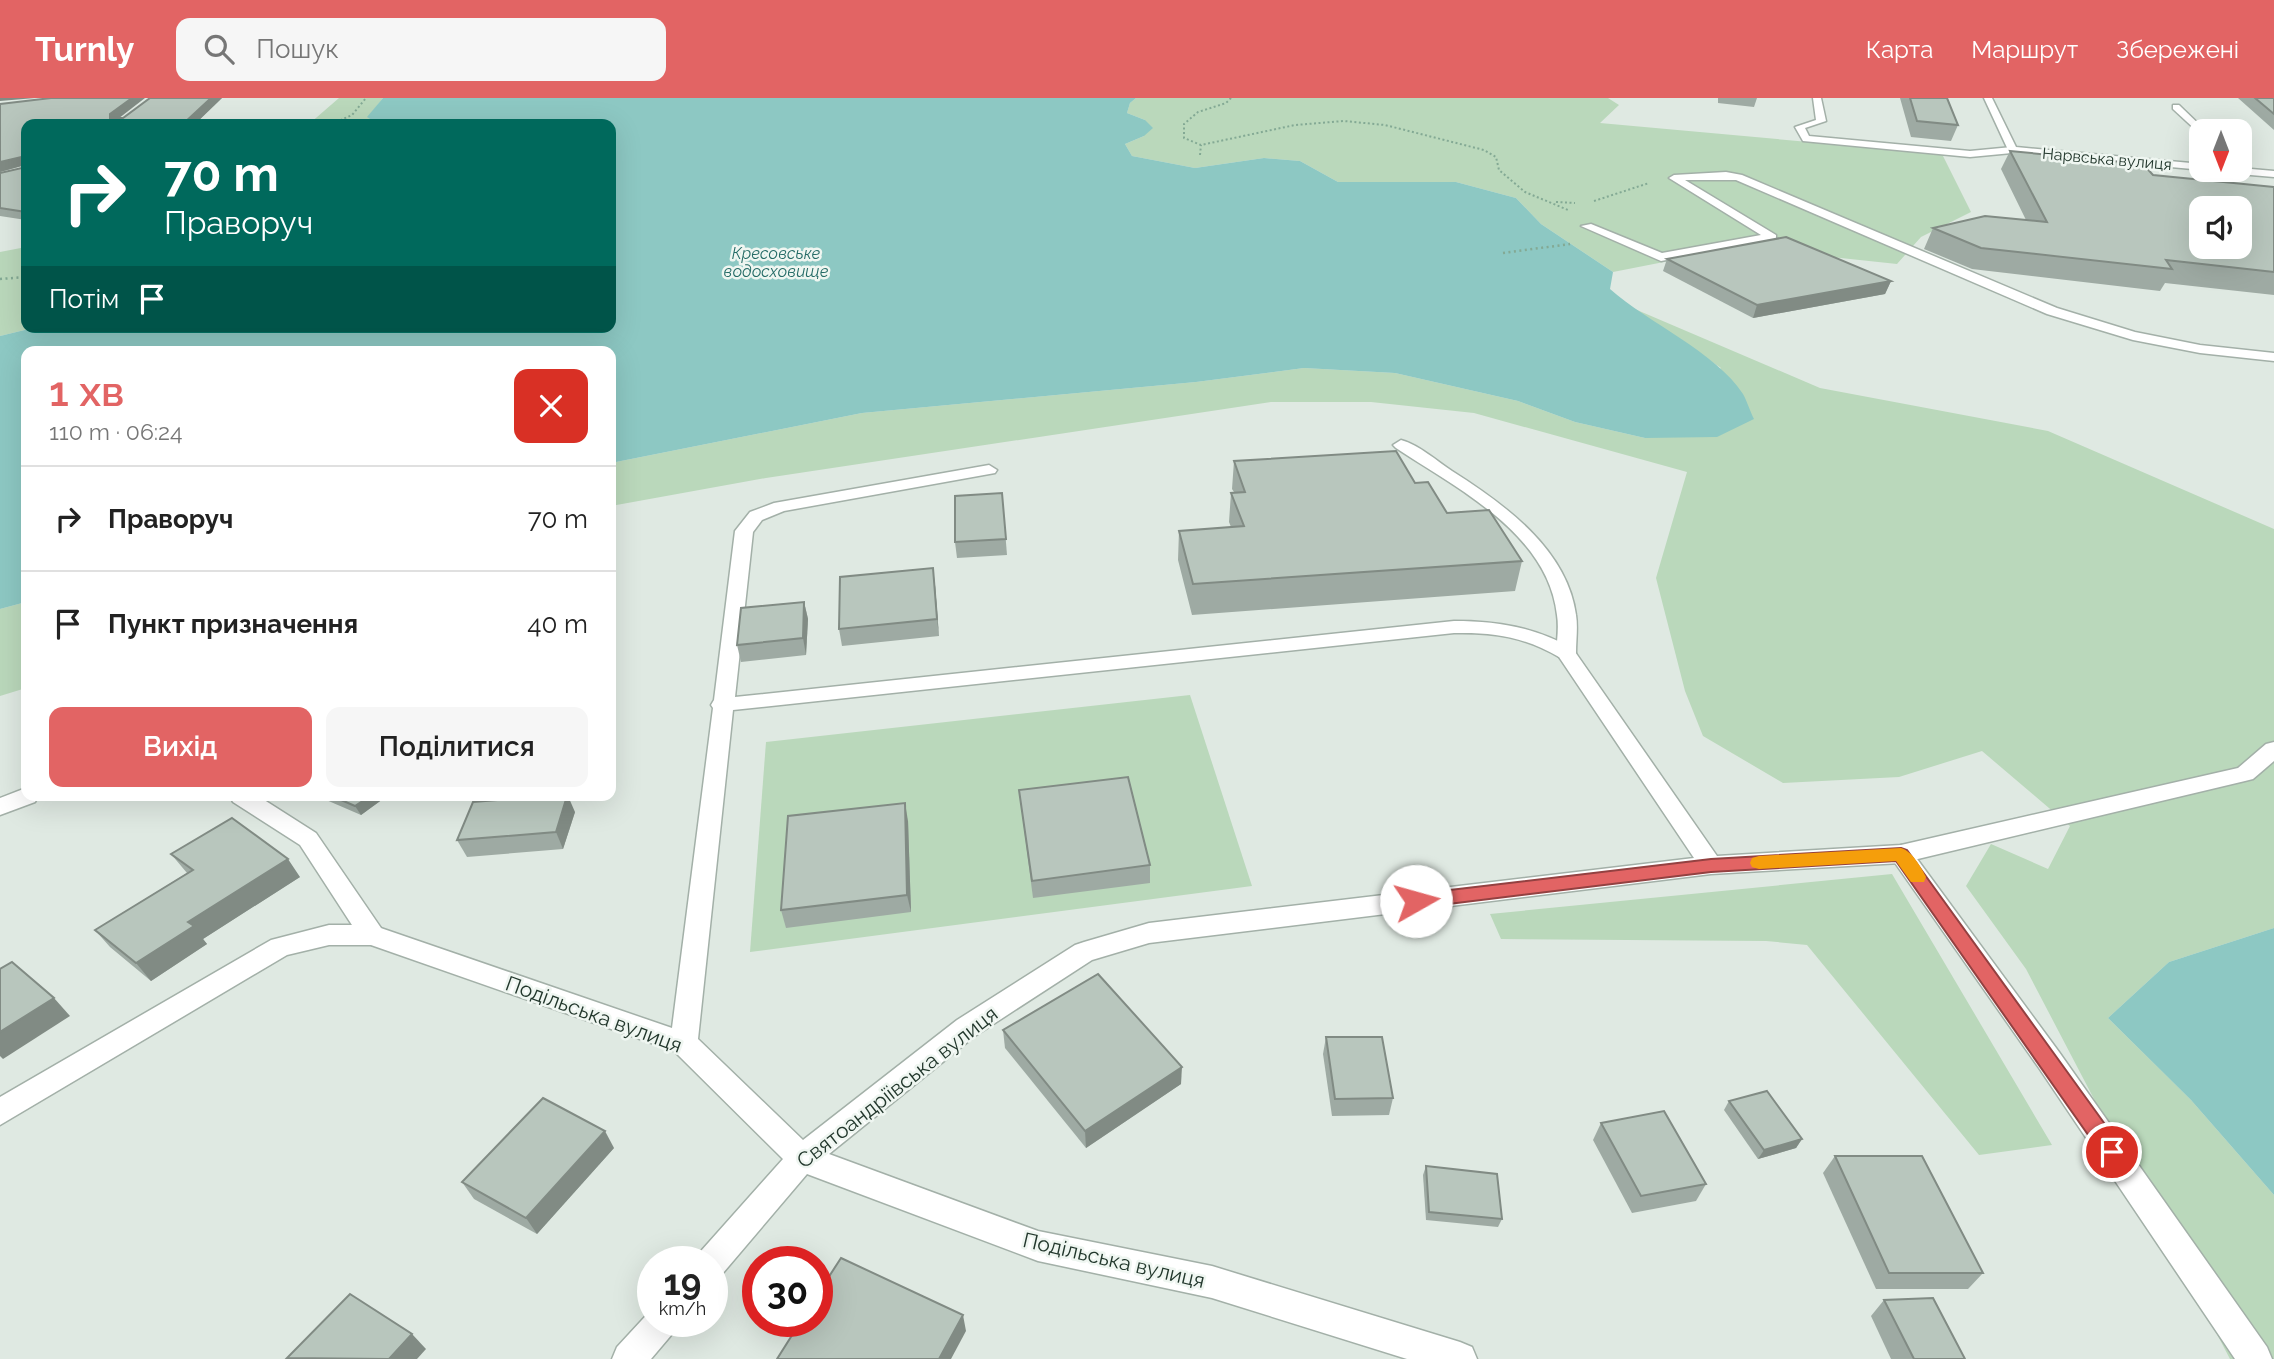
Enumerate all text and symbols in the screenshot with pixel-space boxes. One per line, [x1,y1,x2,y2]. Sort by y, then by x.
search box [176,18,666,81]
text: Turnly [35,30,134,69]
icon: search [200,30,238,68]
text: Пошук [256,34,339,64]
text: Карта [1866,35,1933,64]
text: Маршрут [1971,35,2078,64]
text: Збережені [2116,35,2239,64]
north arrow [2189,119,2252,182]
map controls [2189,119,2252,259]
street label: Нарвська вулиця [2041,144,2173,174]
text: 70 m [164,145,279,202]
icon: right [49,147,140,238]
button: sound [2189,196,2252,259]
text: Праворуч [164,204,313,241]
water label: Кресовське водосховище [723,244,829,281]
icon: arrive [133,280,171,318]
text: Потім [49,284,119,314]
text: 1 хв [49,367,124,416]
button: close [514,369,588,443]
text: 110 m · 06:24 [49,418,183,445]
icon: right [49,500,87,538]
text: Праворуч [108,504,233,534]
text: 70 m [528,504,588,534]
icon: arrive [49,605,87,643]
text: Пункт призначення [108,609,358,639]
text: 40 m [527,609,588,639]
button: Вихід [49,707,312,787]
button: Поділитися [326,707,588,787]
position arrow [1379,864,1453,938]
street label: Подільська вулиця [502,970,686,1058]
street label: Святоандріївська вулиця [792,1001,1002,1173]
pin [2082,1122,2142,1182]
icon: arrive [2093,1133,2131,1171]
street label: Подільська вулиця [1021,1227,1207,1293]
speed limit sign: 30 [742,1246,833,1337]
text: 19 [664,1262,701,1303]
text: km/h [659,1298,706,1319]

